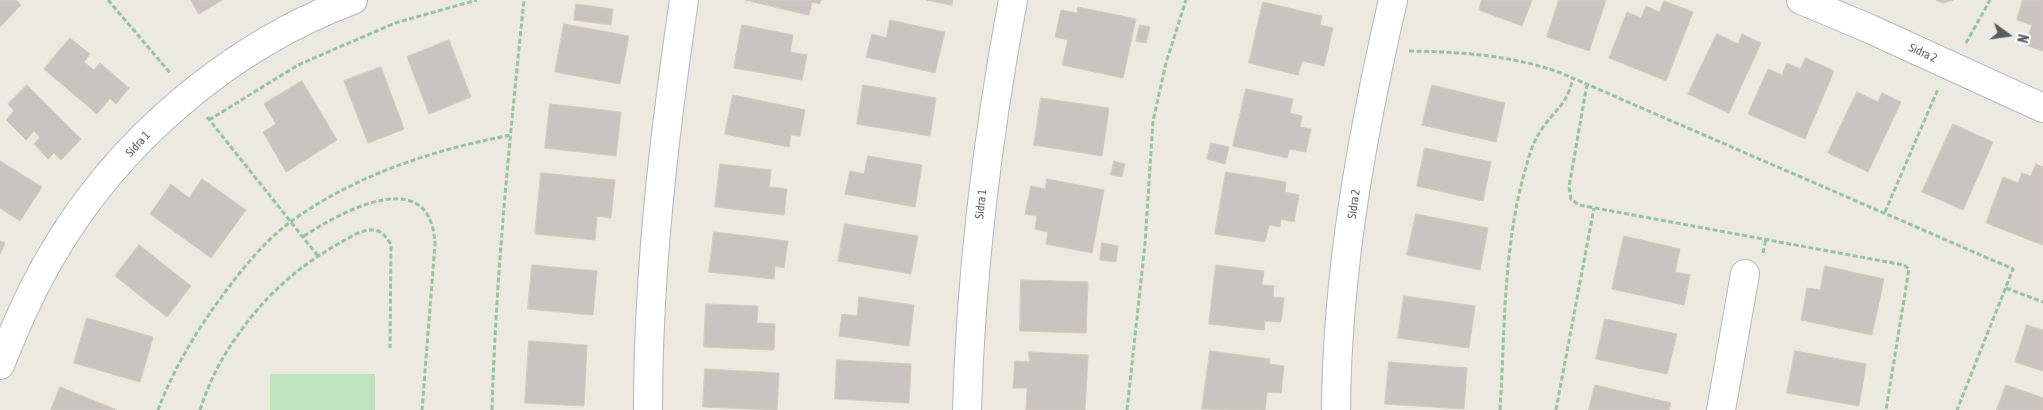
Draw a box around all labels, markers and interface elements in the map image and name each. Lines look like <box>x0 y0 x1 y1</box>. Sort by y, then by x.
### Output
north arrow <box>1983 10 2033 60</box>
text: N <box>2014 33 2031 45</box>
street label: Sidra 2 <box>1907 40 1939 66</box>
street label: Sidra 1 <box>123 128 153 160</box>
street label: Sidra 2 <box>1345 188 1363 220</box>
street label: Sidra 1 <box>972 189 990 219</box>

